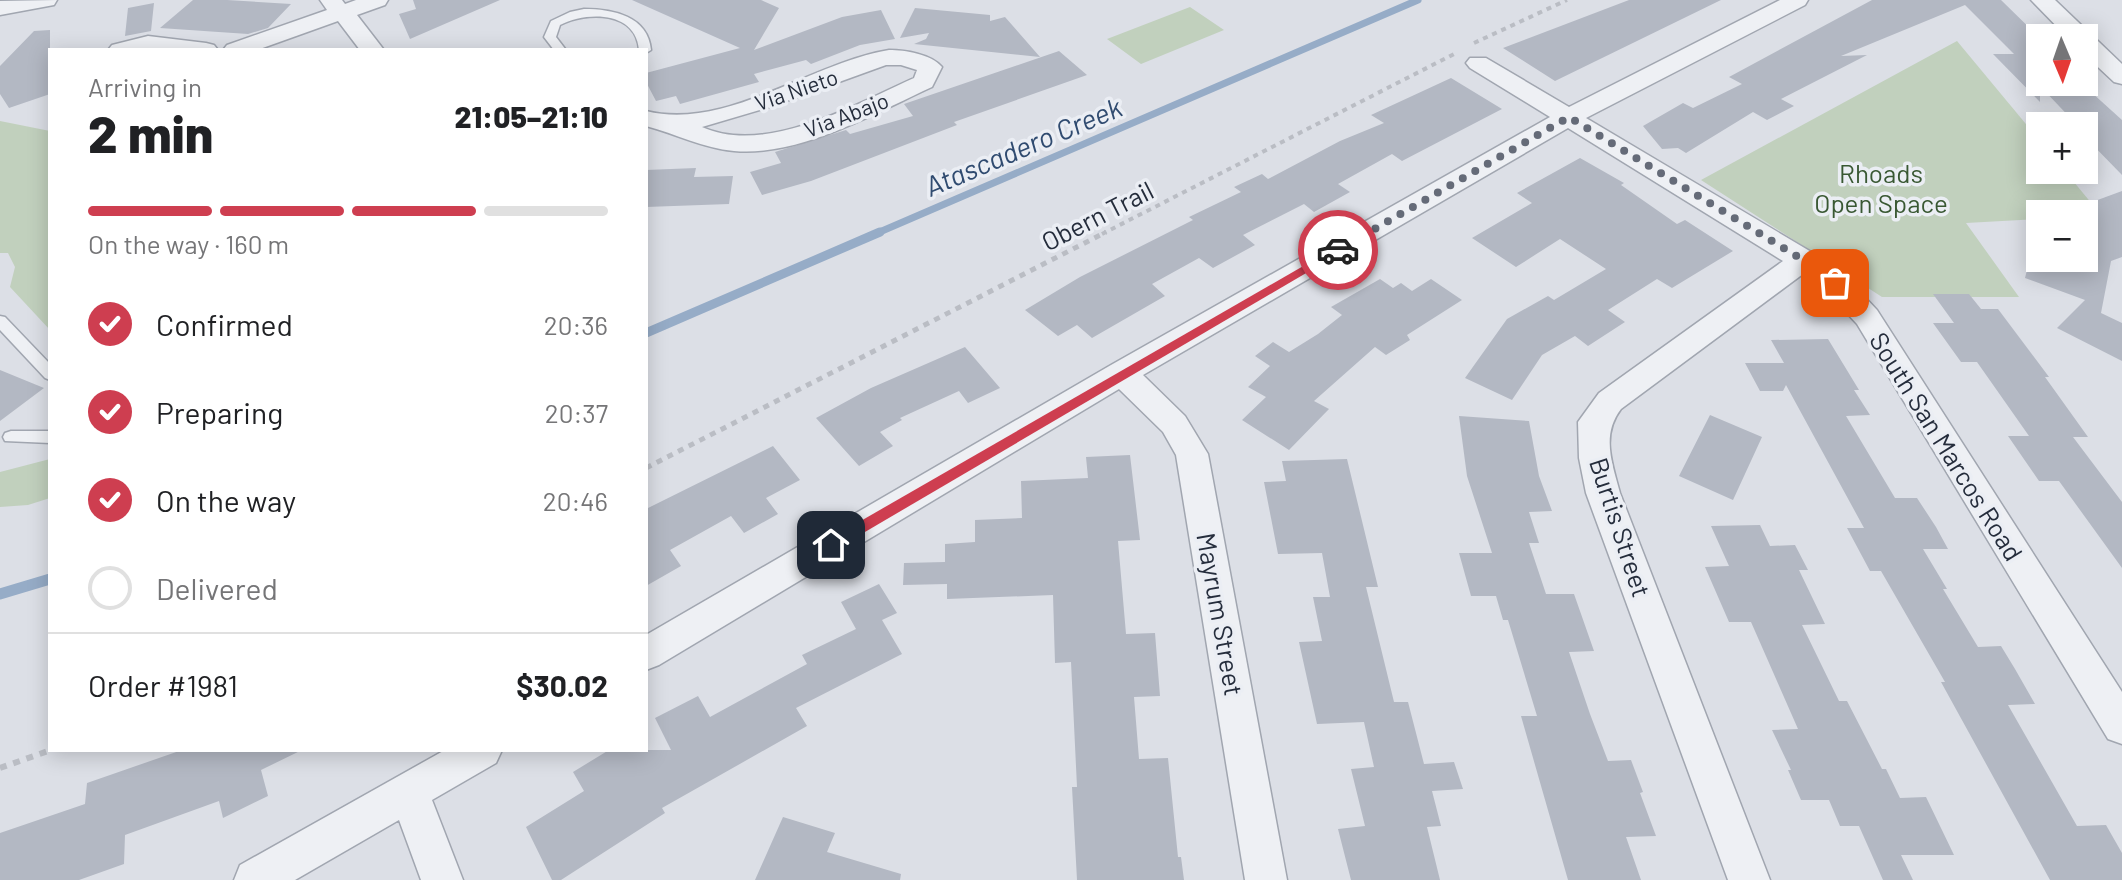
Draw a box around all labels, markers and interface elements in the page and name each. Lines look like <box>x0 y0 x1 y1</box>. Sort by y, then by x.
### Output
north arrow <box>2026 24 2098 96</box>
map controls <box>2026 24 2098 272</box>
street label: Via Nieto <box>751 63 841 115</box>
text: Arriving in <box>88 71 202 102</box>
street label: Via Abajo <box>800 86 892 142</box>
water label: Atascadero Creek <box>919 89 1127 203</box>
text: 21:05–21:10 <box>455 98 608 134</box>
text: 2 min <box>88 101 213 163</box>
button: + <box>2026 112 2098 184</box>
park label: Rhoads Open Space <box>1814 157 1948 218</box>
street label: Obern Trail <box>1036 174 1158 256</box>
button: − <box>2026 200 2098 272</box>
courier <box>1298 210 1378 290</box>
text: On the way · 160 m <box>88 228 289 259</box>
icon: car <box>1316 228 1360 272</box>
pin <box>1801 249 1869 317</box>
icon: bag <box>1813 261 1857 305</box>
icon: check <box>88 302 132 346</box>
text: Confirmed <box>156 306 293 342</box>
text: 20:36 <box>544 309 608 340</box>
street label: South San Marcos Road <box>1864 326 2030 566</box>
icon: check <box>88 390 132 434</box>
text: Preparing <box>156 394 283 430</box>
text: 20:37 <box>545 397 608 428</box>
street label: Burtis Street <box>1584 454 1658 600</box>
icon: check <box>88 478 132 522</box>
text: On the way <box>156 482 296 518</box>
text: 20:46 <box>543 485 608 516</box>
pin <box>797 511 865 579</box>
icon: home <box>809 523 853 567</box>
street label: Mayrum Street <box>1191 530 1251 698</box>
text: Delivered <box>156 570 278 606</box>
text: Order #1981 <box>88 667 238 703</box>
text: $30.02 <box>516 667 608 703</box>

